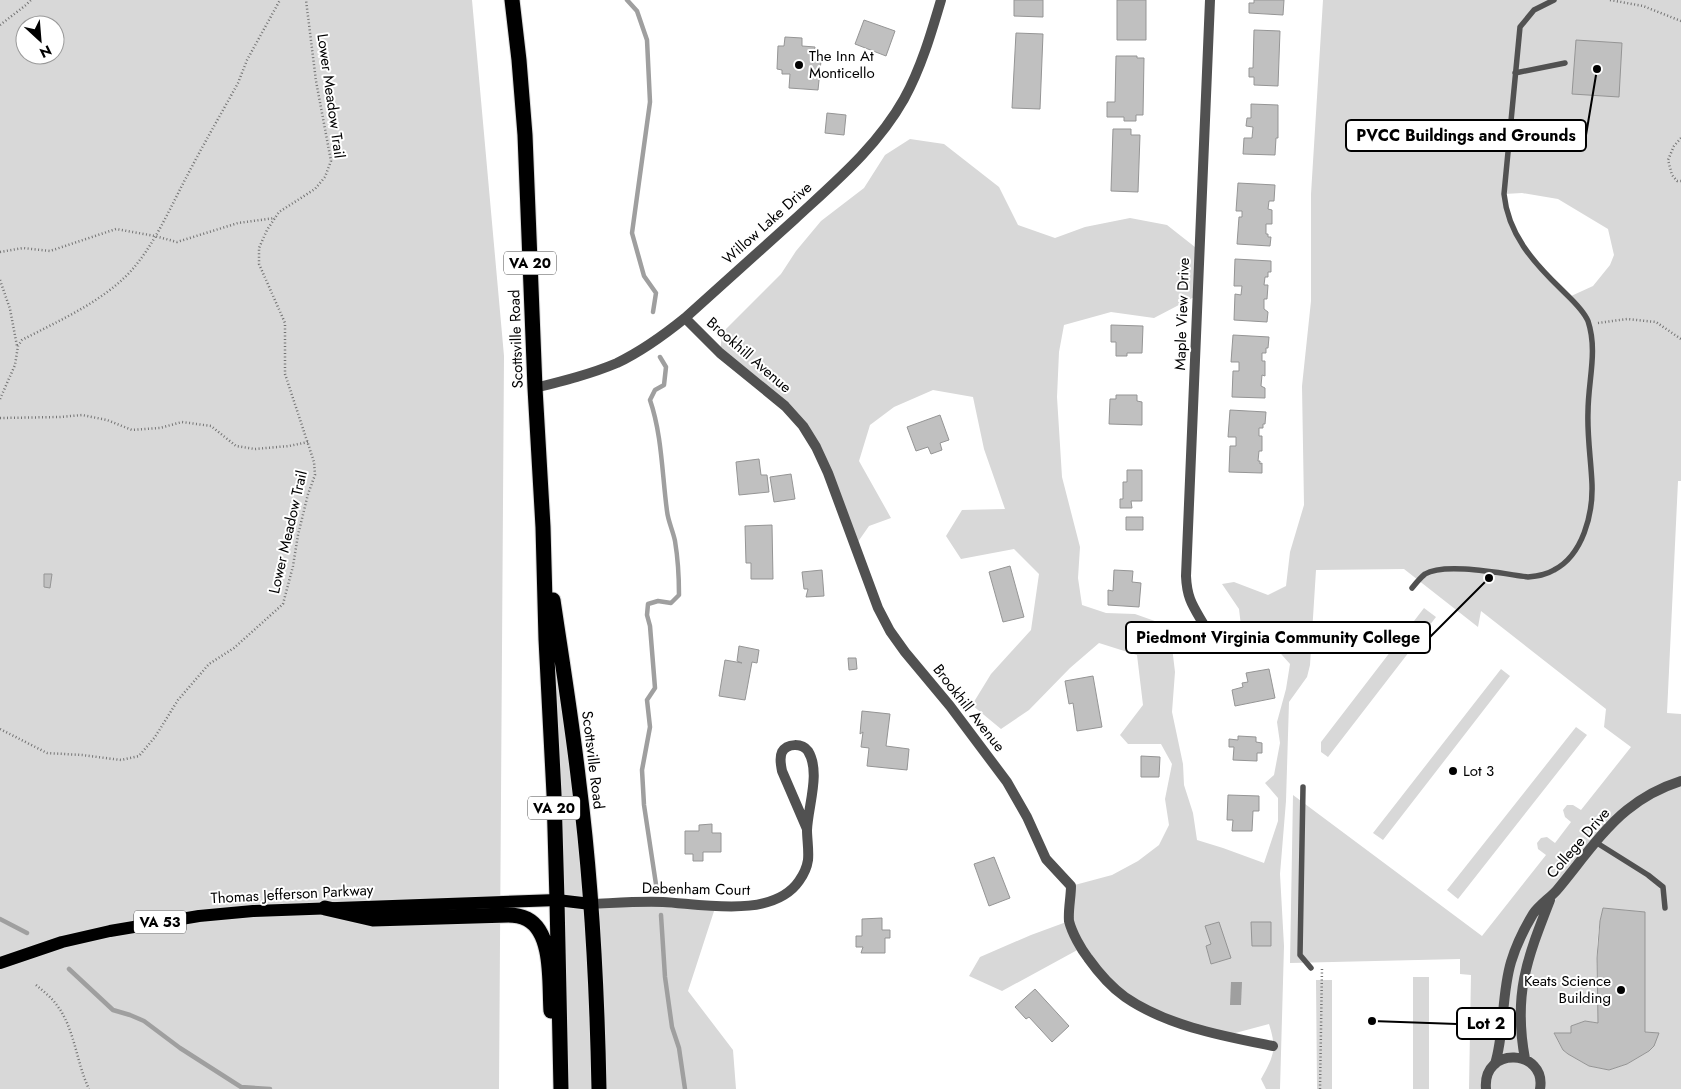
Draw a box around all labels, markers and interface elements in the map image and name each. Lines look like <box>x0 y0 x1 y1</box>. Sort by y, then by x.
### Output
north arrow <box>15 15 65 65</box>
street label: Lower Meadow Trail <box>311 32 351 160</box>
text: N <box>36 40 55 63</box>
place label: The Inn At Monticello <box>809 45 875 84</box>
marker: The Inn At Monticello <box>793 59 805 71</box>
callout: PVCC Buildings and Grounds <box>1346 120 1586 151</box>
text: PVCC Buildings and Grounds <box>1356 124 1576 147</box>
street label: Willow Lake Drive <box>717 176 817 269</box>
road number: VA 20 <box>504 252 556 274</box>
street label: Maple View Drive <box>1169 257 1195 371</box>
street label: Scottsville Road <box>503 289 529 389</box>
street label: Brookhill Avenue <box>702 312 796 398</box>
street label: Lower Meadow Trail <box>263 468 313 596</box>
callout: Piedmont Virginia Community College <box>1126 622 1430 653</box>
text: Piedmont Virginia Community College <box>1136 626 1420 649</box>
street label: Brookhill Avenue <box>928 659 1011 757</box>
street label: Scottsville Road <box>576 710 610 810</box>
place label: Lot 3 <box>1463 760 1494 782</box>
marker: Lot 3 <box>1447 765 1459 777</box>
road number: VA 20 <box>528 796 580 820</box>
street label: College Drive <box>1541 803 1615 883</box>
street label: Debenham Court <box>642 877 751 901</box>
street label: Thomas Jefferson Parkway <box>210 879 374 909</box>
road number: VA 53 <box>134 910 186 934</box>
place label: Keats Science Building <box>1524 970 1611 1009</box>
marker: Keats Science Building <box>1615 984 1627 996</box>
callout: Lot 2 <box>1457 1008 1515 1039</box>
text: Lot 2 <box>1467 1012 1505 1035</box>

